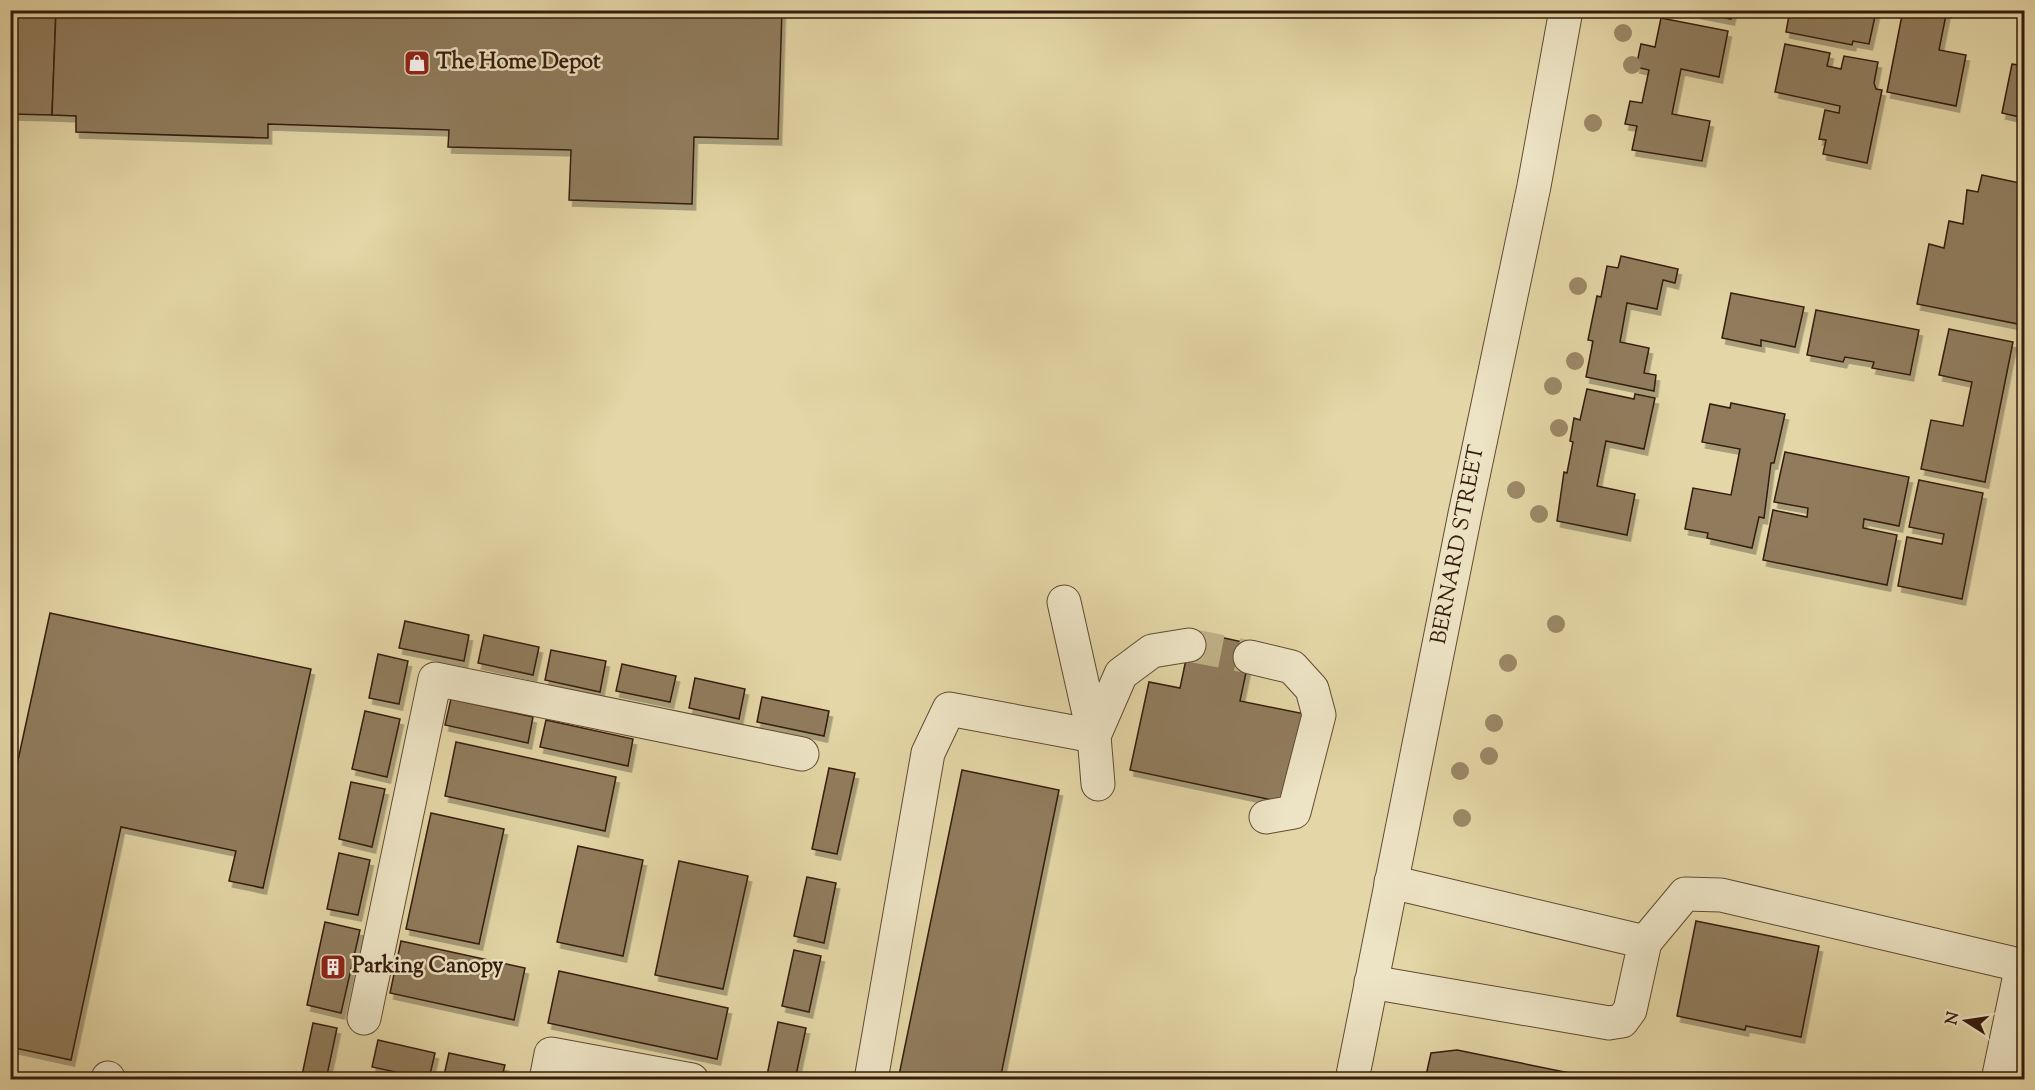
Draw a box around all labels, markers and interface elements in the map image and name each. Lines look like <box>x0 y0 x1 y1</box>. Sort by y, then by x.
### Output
place label: The Home Depot <box>436 47 601 79</box>
shop icon: The Home Depot <box>402 48 432 78</box>
street label: BERNARD STREET <box>1424 442 1494 647</box>
place label: Parking Canopy <box>352 951 503 983</box>
building icon: Parking Canopy <box>318 952 348 982</box>
north arrow <box>1936 991 1996 1051</box>
text: N <box>1941 1010 1966 1027</box>

